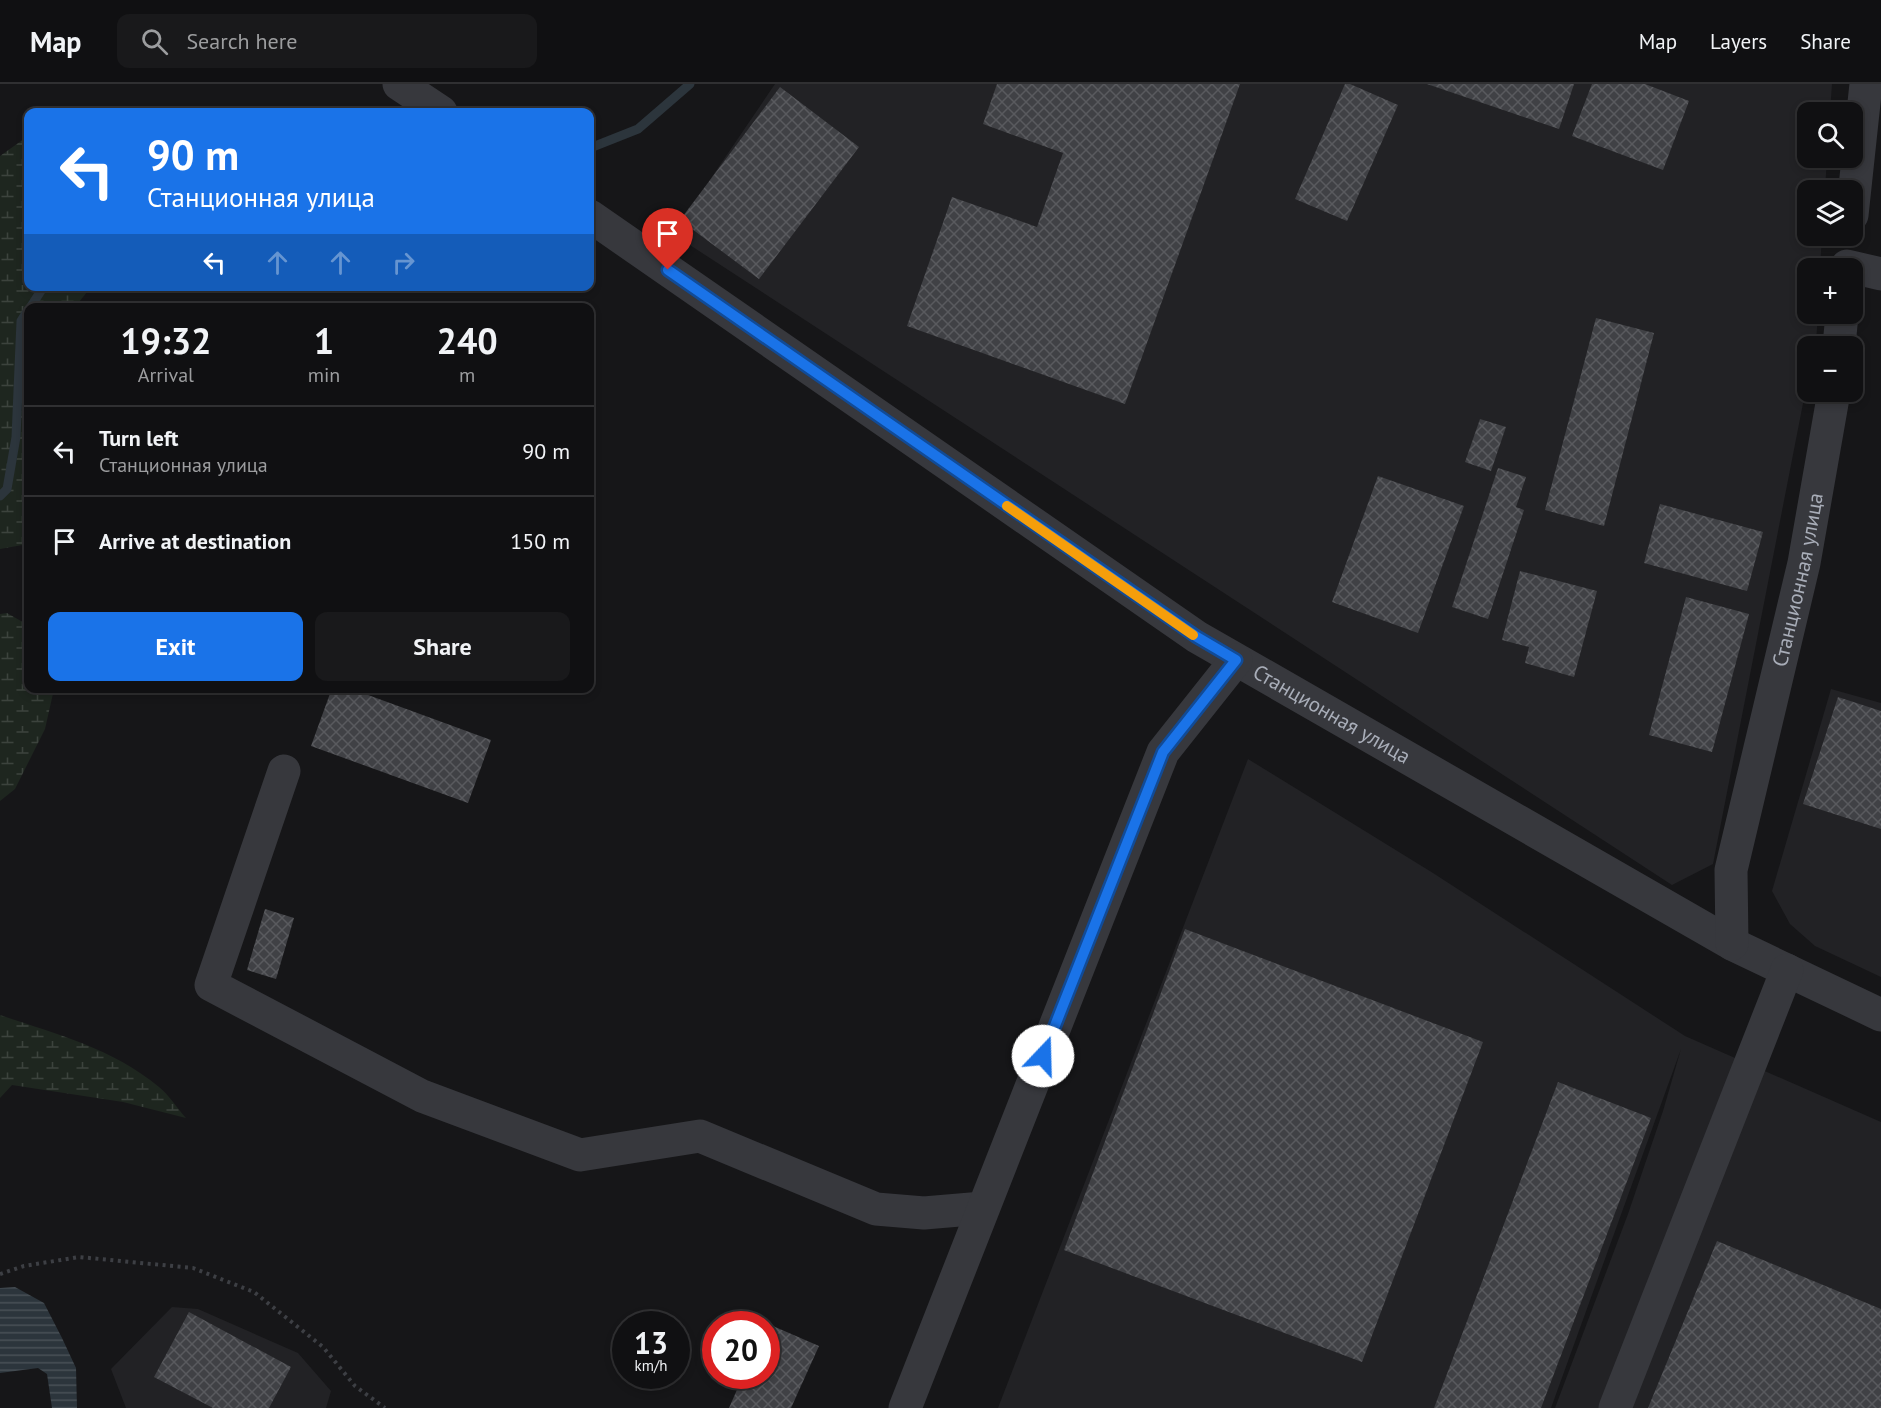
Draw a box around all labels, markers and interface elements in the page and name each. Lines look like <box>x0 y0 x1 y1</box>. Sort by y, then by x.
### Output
search box <box>117 14 537 68</box>
text: Map <box>30 23 81 60</box>
icon: search <box>138 25 171 58</box>
text: Search here <box>186 27 297 55</box>
text: Map <box>1639 28 1677 55</box>
text: Layers <box>1710 28 1767 55</box>
text: Share <box>1800 28 1851 55</box>
map controls <box>1797 102 1863 402</box>
button: search <box>1797 102 1863 168</box>
text: 90 m <box>147 127 239 182</box>
icon: left <box>48 132 126 210</box>
text: Станционная улица <box>147 180 375 214</box>
button: layers <box>1797 180 1863 246</box>
pin <box>642 208 693 270</box>
icon: arrive <box>651 217 684 250</box>
icon: left <box>198 246 231 279</box>
icon: ahead <box>261 246 294 279</box>
icon: ahead <box>324 246 357 279</box>
icon: right <box>387 246 420 279</box>
button: + <box>1797 258 1863 324</box>
text: 19:32 <box>120 317 212 364</box>
text: 1 <box>314 317 334 364</box>
text: 240 <box>437 317 498 364</box>
button: − <box>1797 336 1863 402</box>
text: Arrival <box>138 362 194 388</box>
text: min <box>308 362 340 388</box>
text: m <box>459 362 475 388</box>
text: Turn left <box>99 424 179 452</box>
icon: left <box>48 435 81 468</box>
text: 90 m <box>522 437 570 465</box>
text: Станционная улица <box>99 452 268 478</box>
street label: Станционная улица <box>1766 491 1829 669</box>
icon: arrive <box>48 525 81 558</box>
text: Arrive at destination <box>99 527 291 555</box>
text: 150 m <box>510 527 570 555</box>
button: Exit <box>48 612 303 681</box>
button: Share <box>315 612 570 681</box>
street label: Станционная улица <box>1248 658 1416 770</box>
position arrow <box>1011 1024 1075 1088</box>
speed limit sign: 20 <box>702 1311 780 1389</box>
text: 13 <box>634 1323 668 1362</box>
text: km/h <box>635 1356 667 1375</box>

